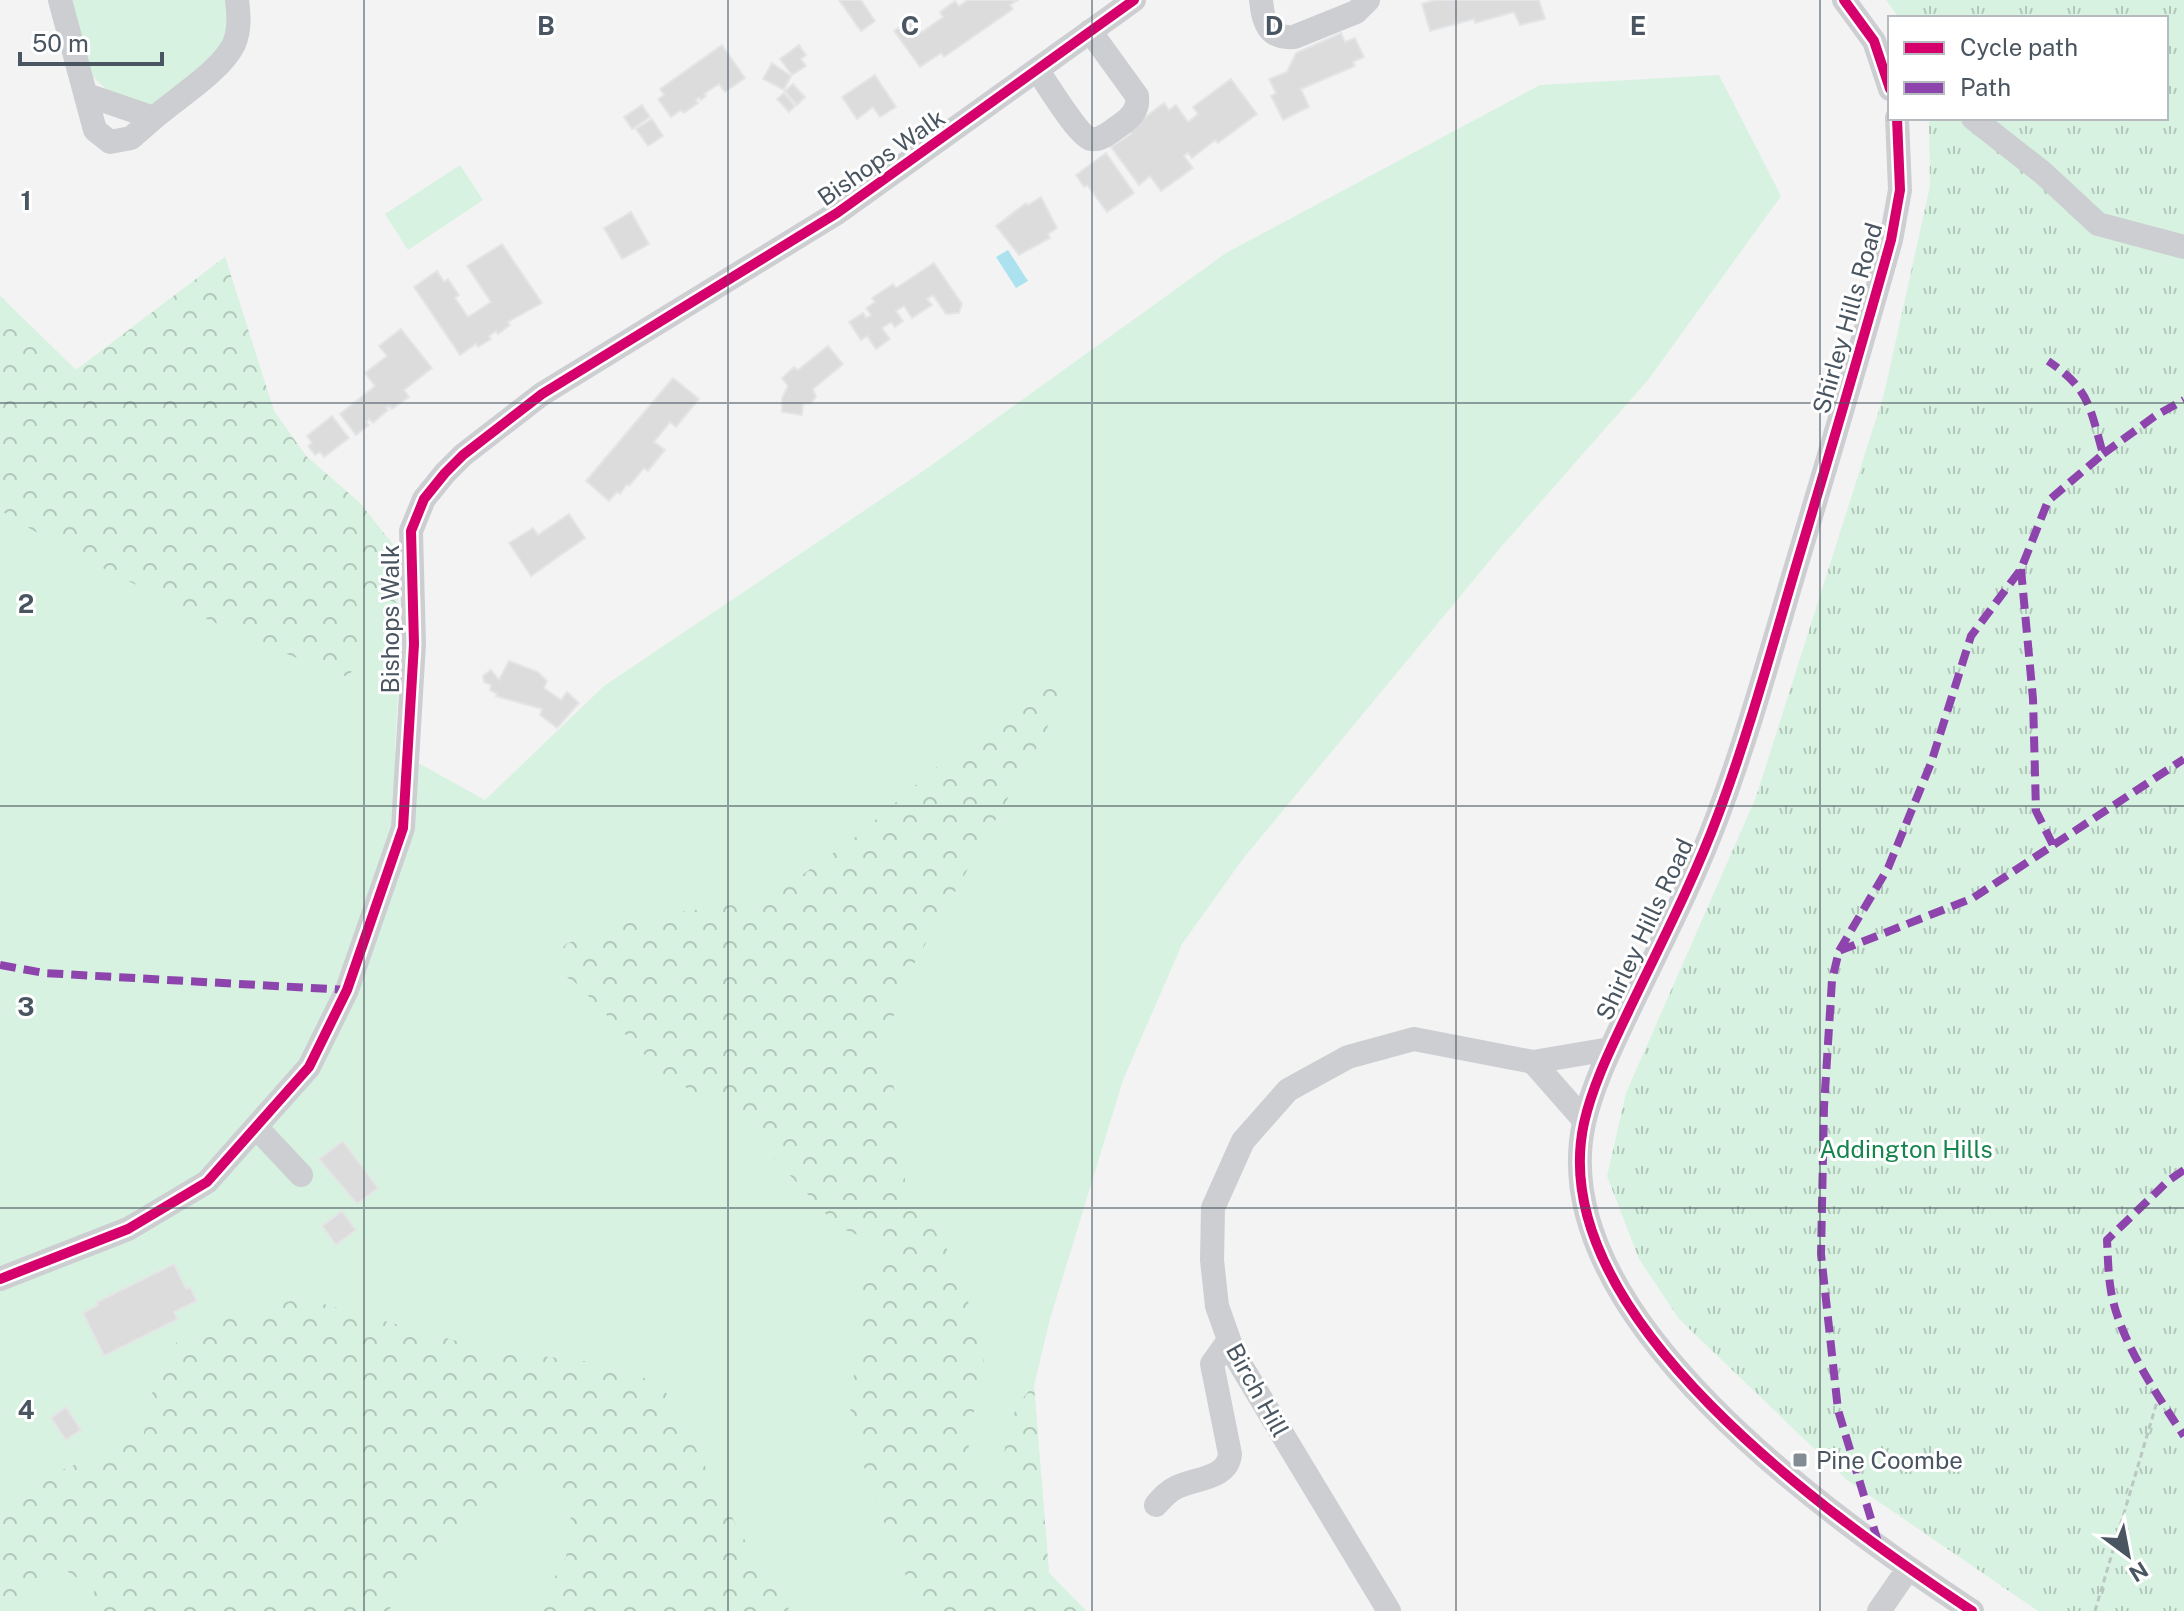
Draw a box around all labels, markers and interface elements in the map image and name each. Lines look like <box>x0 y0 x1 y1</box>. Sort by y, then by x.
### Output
text: B <box>537 10 555 41</box>
text: C <box>901 10 919 41</box>
text: D <box>1265 10 1283 41</box>
text: E <box>1630 10 1646 41</box>
scale bar <box>20 16 162 66</box>
legend <box>1888 16 2168 120</box>
text: 50 m <box>32 29 89 57</box>
text: Cycle path <box>1960 33 2078 61</box>
text: Path <box>1960 73 2011 101</box>
street label: Bishops Walk <box>812 103 950 211</box>
text: 1 <box>20 185 32 216</box>
street label: Shirley Hills Road <box>1806 219 1888 417</box>
street label: Bishops Walk <box>376 545 404 693</box>
text: 2 <box>18 588 34 619</box>
street label: Shirley Hills Road <box>1590 834 1698 1024</box>
text: 3 <box>17 991 35 1022</box>
park label: Addington Hills <box>1819 1135 1993 1163</box>
street label: Birch Hill <box>1221 1338 1295 1442</box>
text: 4 <box>17 1394 35 1425</box>
place label: Pine Coombe <box>1816 1446 1963 1474</box>
marker: Pine Coombe <box>1791 1451 1809 1469</box>
north arrow <box>2088 1515 2168 1595</box>
text: N <box>2124 1556 2153 1588</box>

